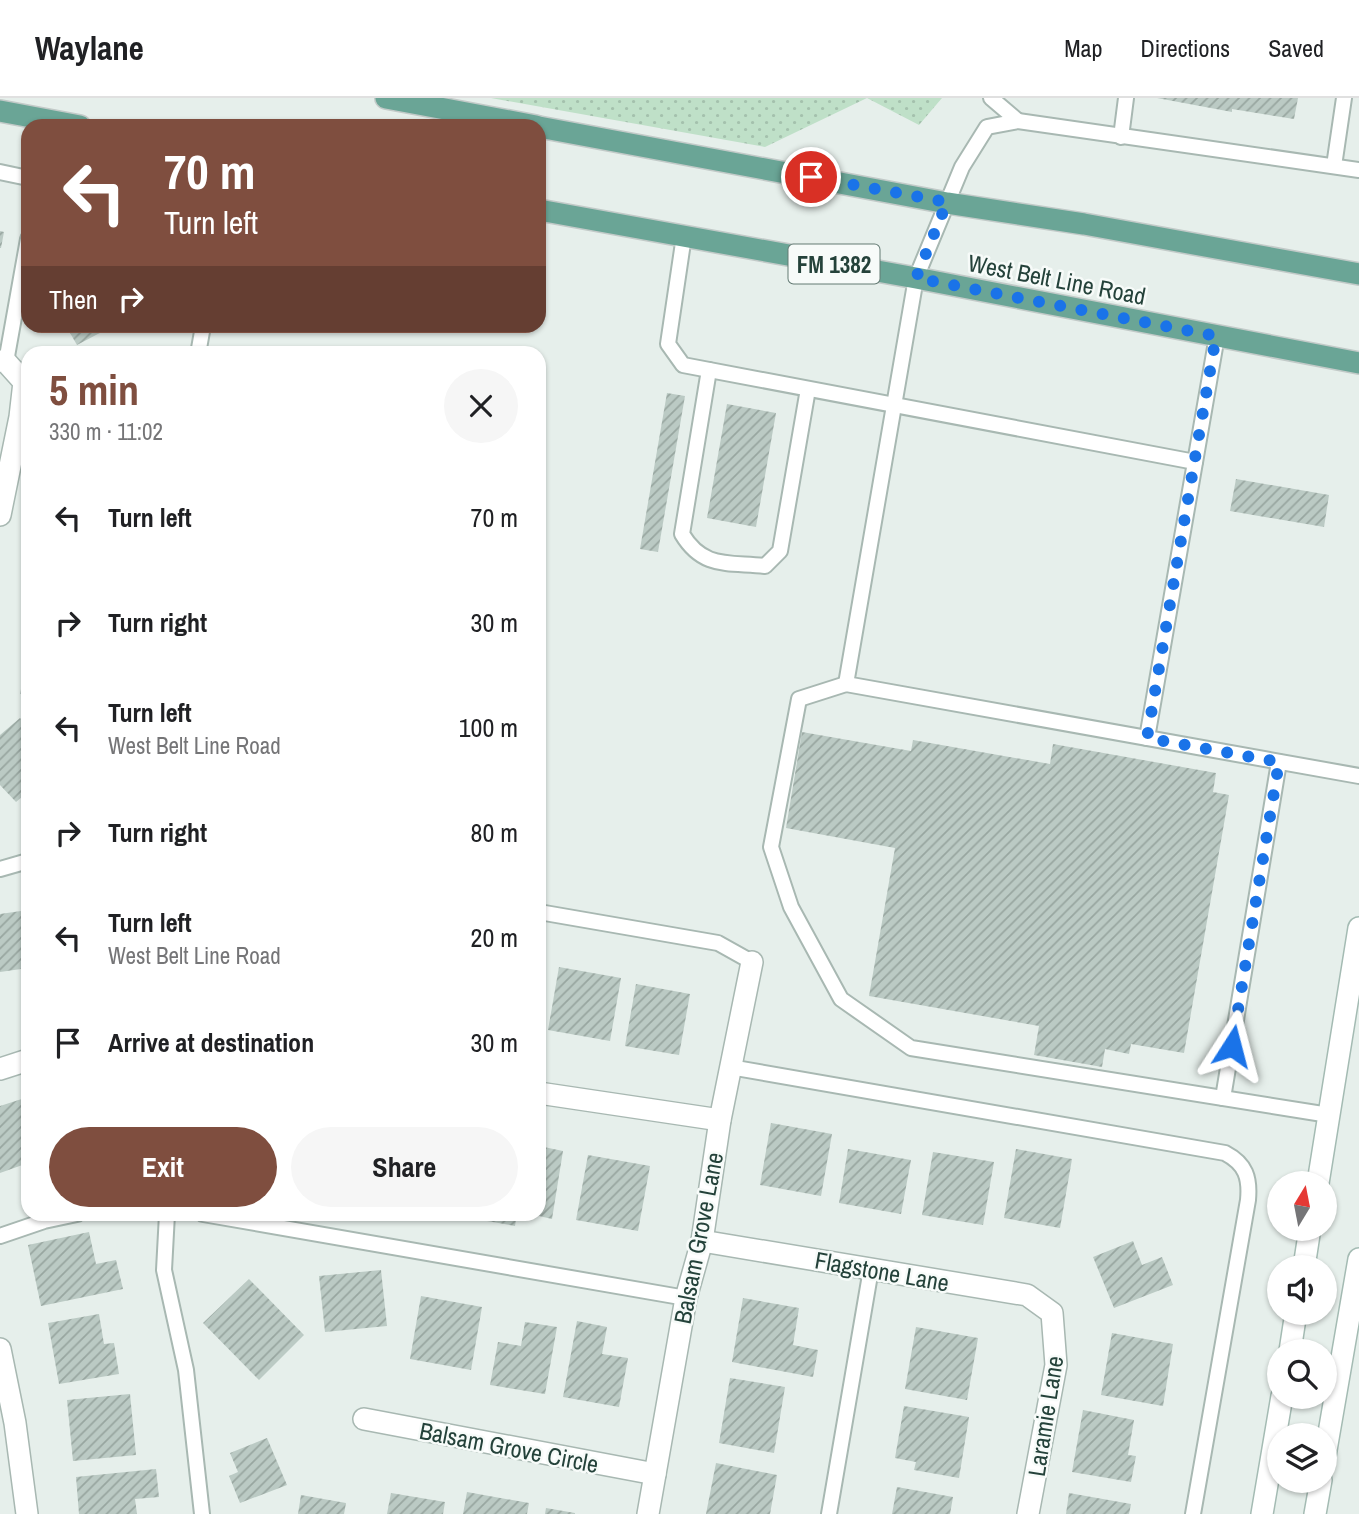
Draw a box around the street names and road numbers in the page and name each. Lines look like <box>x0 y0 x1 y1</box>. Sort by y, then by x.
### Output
road number: FM 1382 <box>788 244 880 284</box>
street label: West Belt Line Road <box>966 246 1148 312</box>
street label: Balsam Grove Lane <box>666 1150 730 1326</box>
street label: Flagstone Lane <box>812 1243 952 1299</box>
street label: Laramie Lane <box>1020 1354 1070 1478</box>
street label: Balsam Grove Circle <box>417 1414 601 1480</box>

